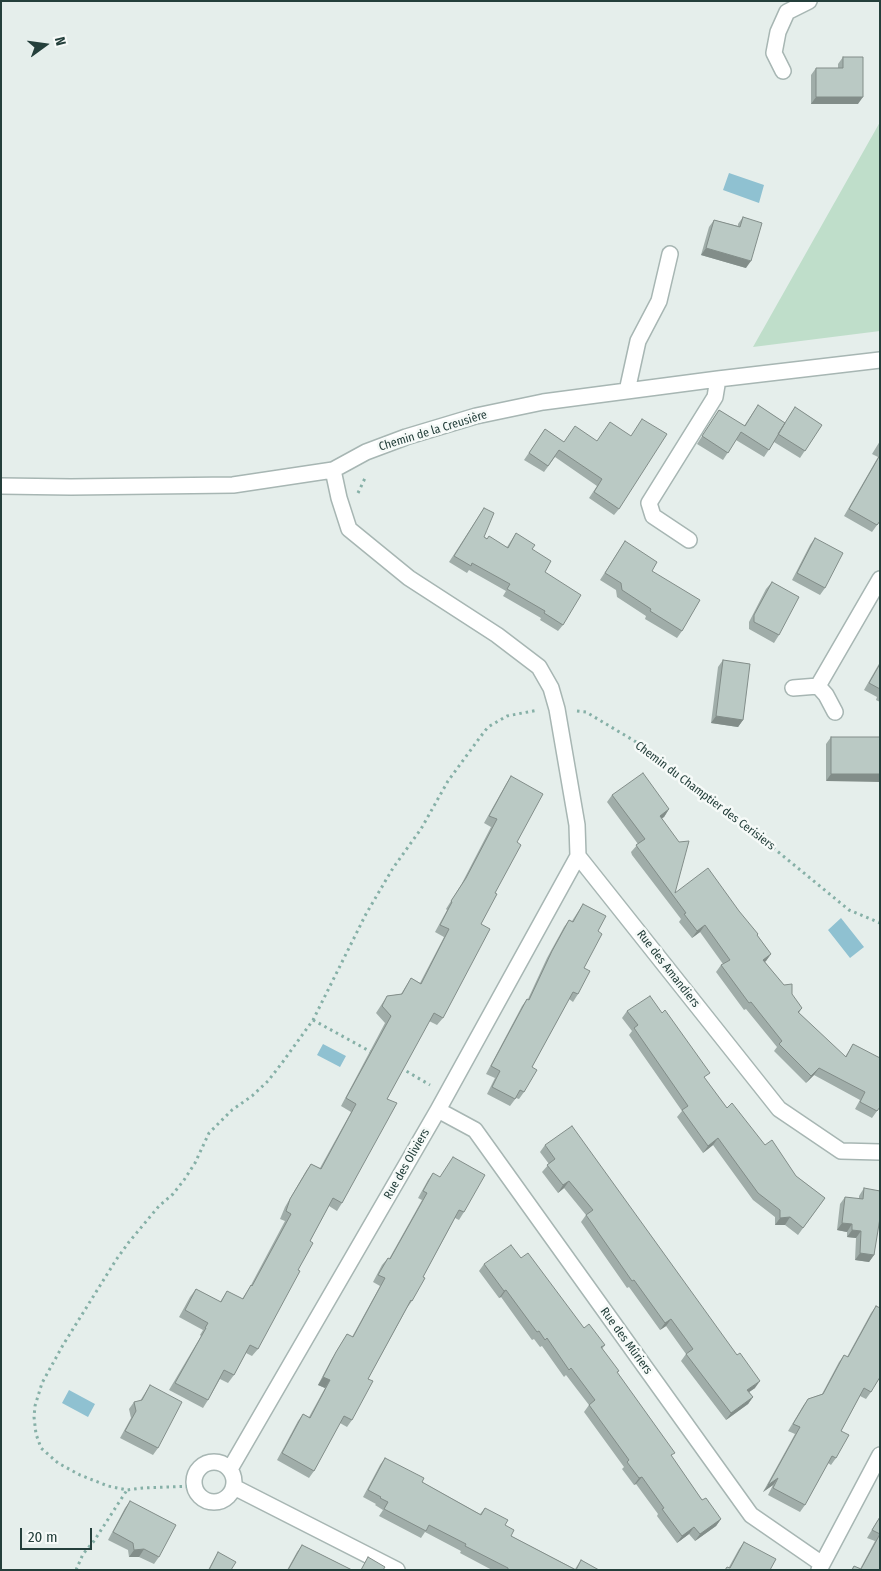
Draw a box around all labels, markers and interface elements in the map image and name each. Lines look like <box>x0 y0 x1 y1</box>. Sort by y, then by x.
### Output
north arrow <box>20 20 70 70</box>
text: N <box>51 35 69 47</box>
street label: Chemin de la Creusière <box>377 408 489 454</box>
street label: Chemin du Champtier des Cerisiers <box>632 739 778 853</box>
street label: Rue des Amandiers <box>633 927 703 1011</box>
street label: Rue des Oliviers <box>381 1126 433 1202</box>
street label: Rue des Mûriers <box>597 1305 655 1377</box>
scale bar <box>22 1518 95 1550</box>
text: 20 m <box>28 1528 58 1546</box>

